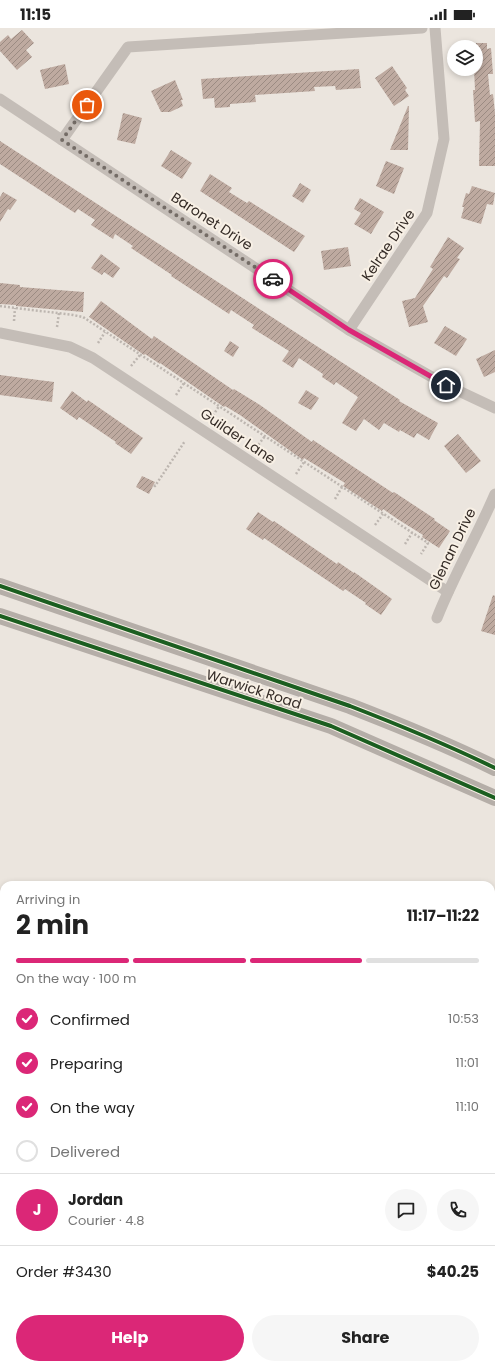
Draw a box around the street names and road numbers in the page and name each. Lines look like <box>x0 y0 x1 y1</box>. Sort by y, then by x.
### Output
street label: Baronet Drive <box>167 187 257 255</box>
street label: Kelrae Drive <box>357 205 420 285</box>
street label: Guilder Lane <box>196 403 280 469</box>
street label: Glenan Drive <box>423 504 481 593</box>
street label: Warwick Road <box>204 664 304 714</box>

